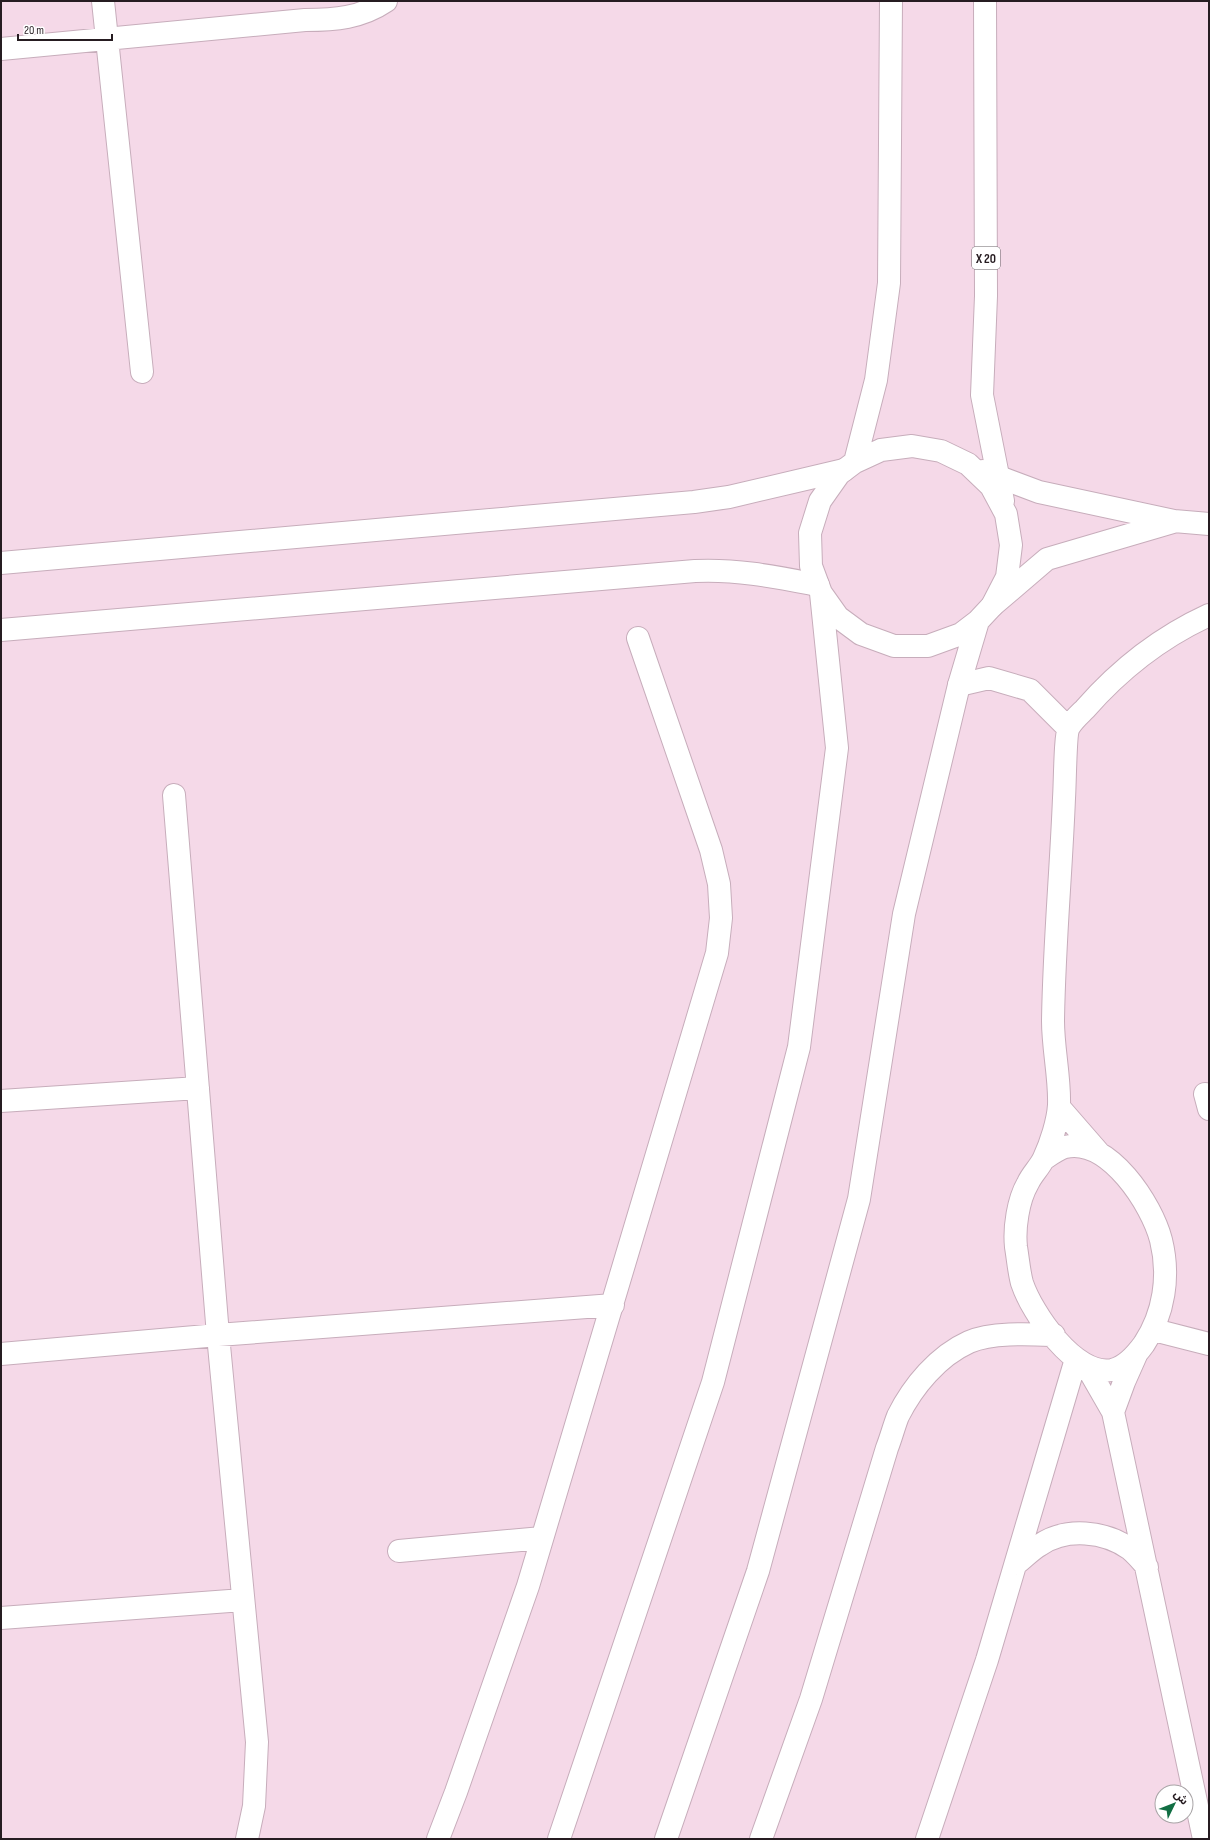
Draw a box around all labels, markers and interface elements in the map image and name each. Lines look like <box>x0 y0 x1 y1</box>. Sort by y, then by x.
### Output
scale bar <box>18 16 112 42</box>
text: 20 m <box>24 23 44 38</box>
road number: X 20 <box>972 247 1000 269</box>
north arrow <box>1154 1784 1194 1824</box>
text: ش <box>1171 1788 1191 1807</box>

